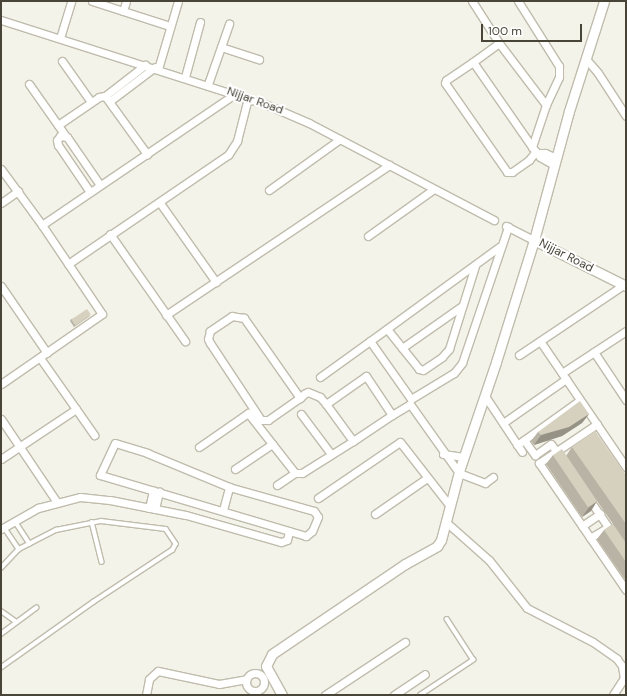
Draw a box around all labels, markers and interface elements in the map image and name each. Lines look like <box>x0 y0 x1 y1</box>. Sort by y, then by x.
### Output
scale bar <box>483 16 584 42</box>
text: 100 m <box>488 23 522 39</box>
street label: Nijjar Road <box>225 84 285 118</box>
street label: Nijjar Road <box>536 236 596 276</box>

